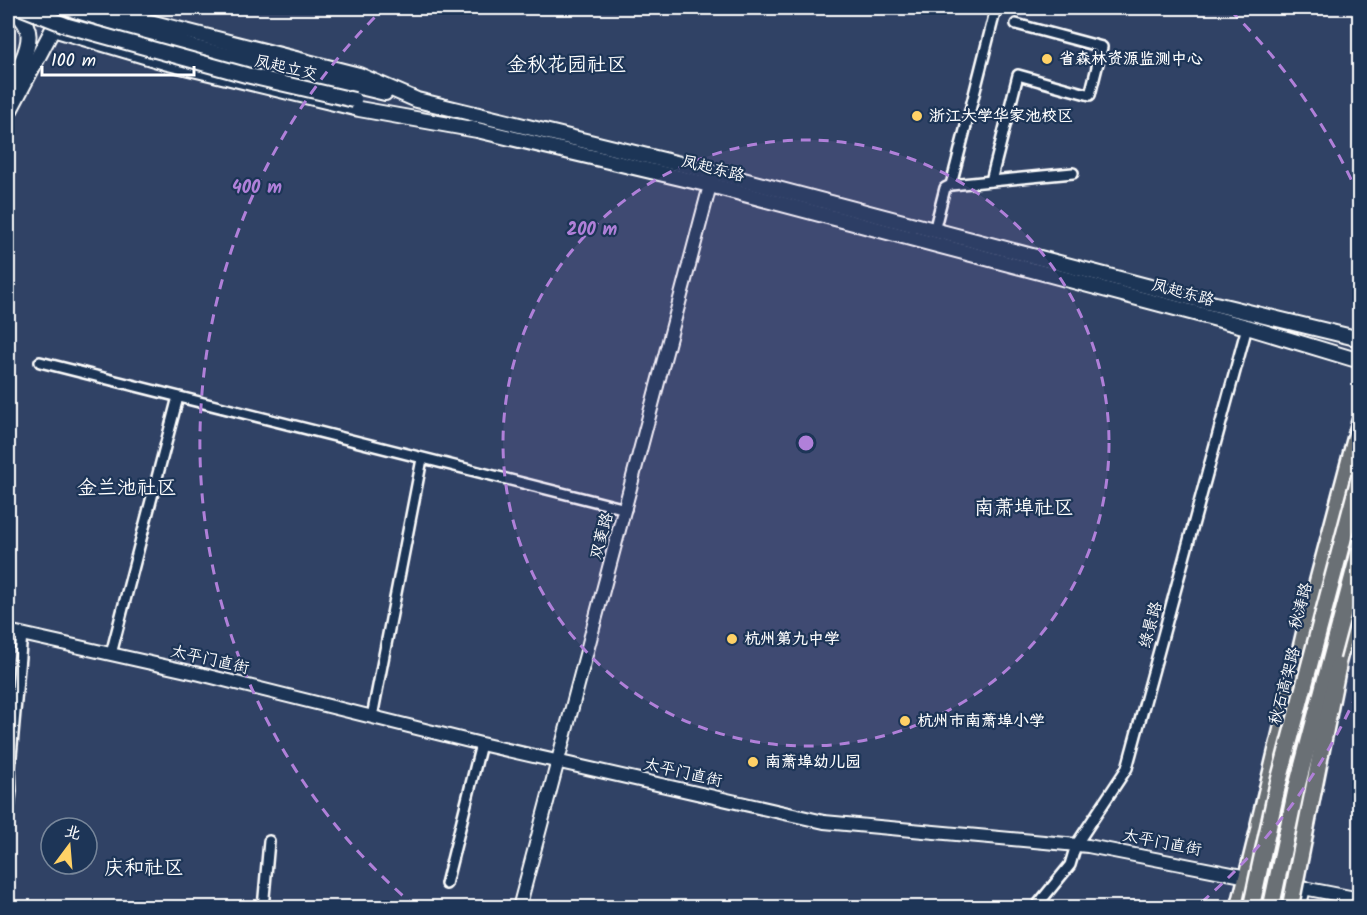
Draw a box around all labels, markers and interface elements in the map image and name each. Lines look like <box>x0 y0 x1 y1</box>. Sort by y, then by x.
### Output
scale bar <box>42 39 194 77</box>
text: 100 m <box>51 47 96 76</box>
place label: 省森林资源监测中心 <box>1059 47 1203 72</box>
street label: 凤起立交 <box>252 49 320 87</box>
district label: 金秋花园社区 <box>507 50 627 82</box>
marker: 省森林资源监测中心 <box>1040 52 1054 66</box>
place label: 浙江大学华家池校区 <box>929 104 1073 129</box>
marker: 浙江大学华家池校区 <box>910 109 924 123</box>
street label: 凤起东路 <box>679 149 747 189</box>
text: 400 m <box>232 174 282 203</box>
text: 200 m <box>567 216 618 245</box>
street label: 凤起东路 <box>1149 273 1217 313</box>
centre of rings <box>796 433 816 453</box>
district label: 金兰池社区 <box>77 473 177 505</box>
district label: 南萧埠社区 <box>974 493 1074 525</box>
street label: 双菱路 <box>584 510 620 562</box>
street label: 秋涛路 <box>1283 580 1319 632</box>
street label: 绿景路 <box>1133 599 1169 651</box>
place label: 杭州第九中学 <box>744 627 840 652</box>
marker: 杭州第九中学 <box>725 632 739 646</box>
street label: 太平门直街 <box>168 639 252 681</box>
street label: 秋石高架路 <box>1263 644 1307 728</box>
place label: 杭州市南萧埠小学 <box>917 709 1045 734</box>
marker: 杭州市南萧埠小学 <box>898 714 912 728</box>
place label: 南萧埠幼儿园 <box>765 750 861 775</box>
street label: 太平门直街 <box>641 752 725 794</box>
marker: 南萧埠幼儿园 <box>746 755 760 769</box>
north arrow <box>39 816 99 876</box>
text: 北 <box>62 819 84 847</box>
street label: 太平门直街 <box>1120 823 1204 863</box>
district label: 庆和社区 <box>104 853 184 885</box>

